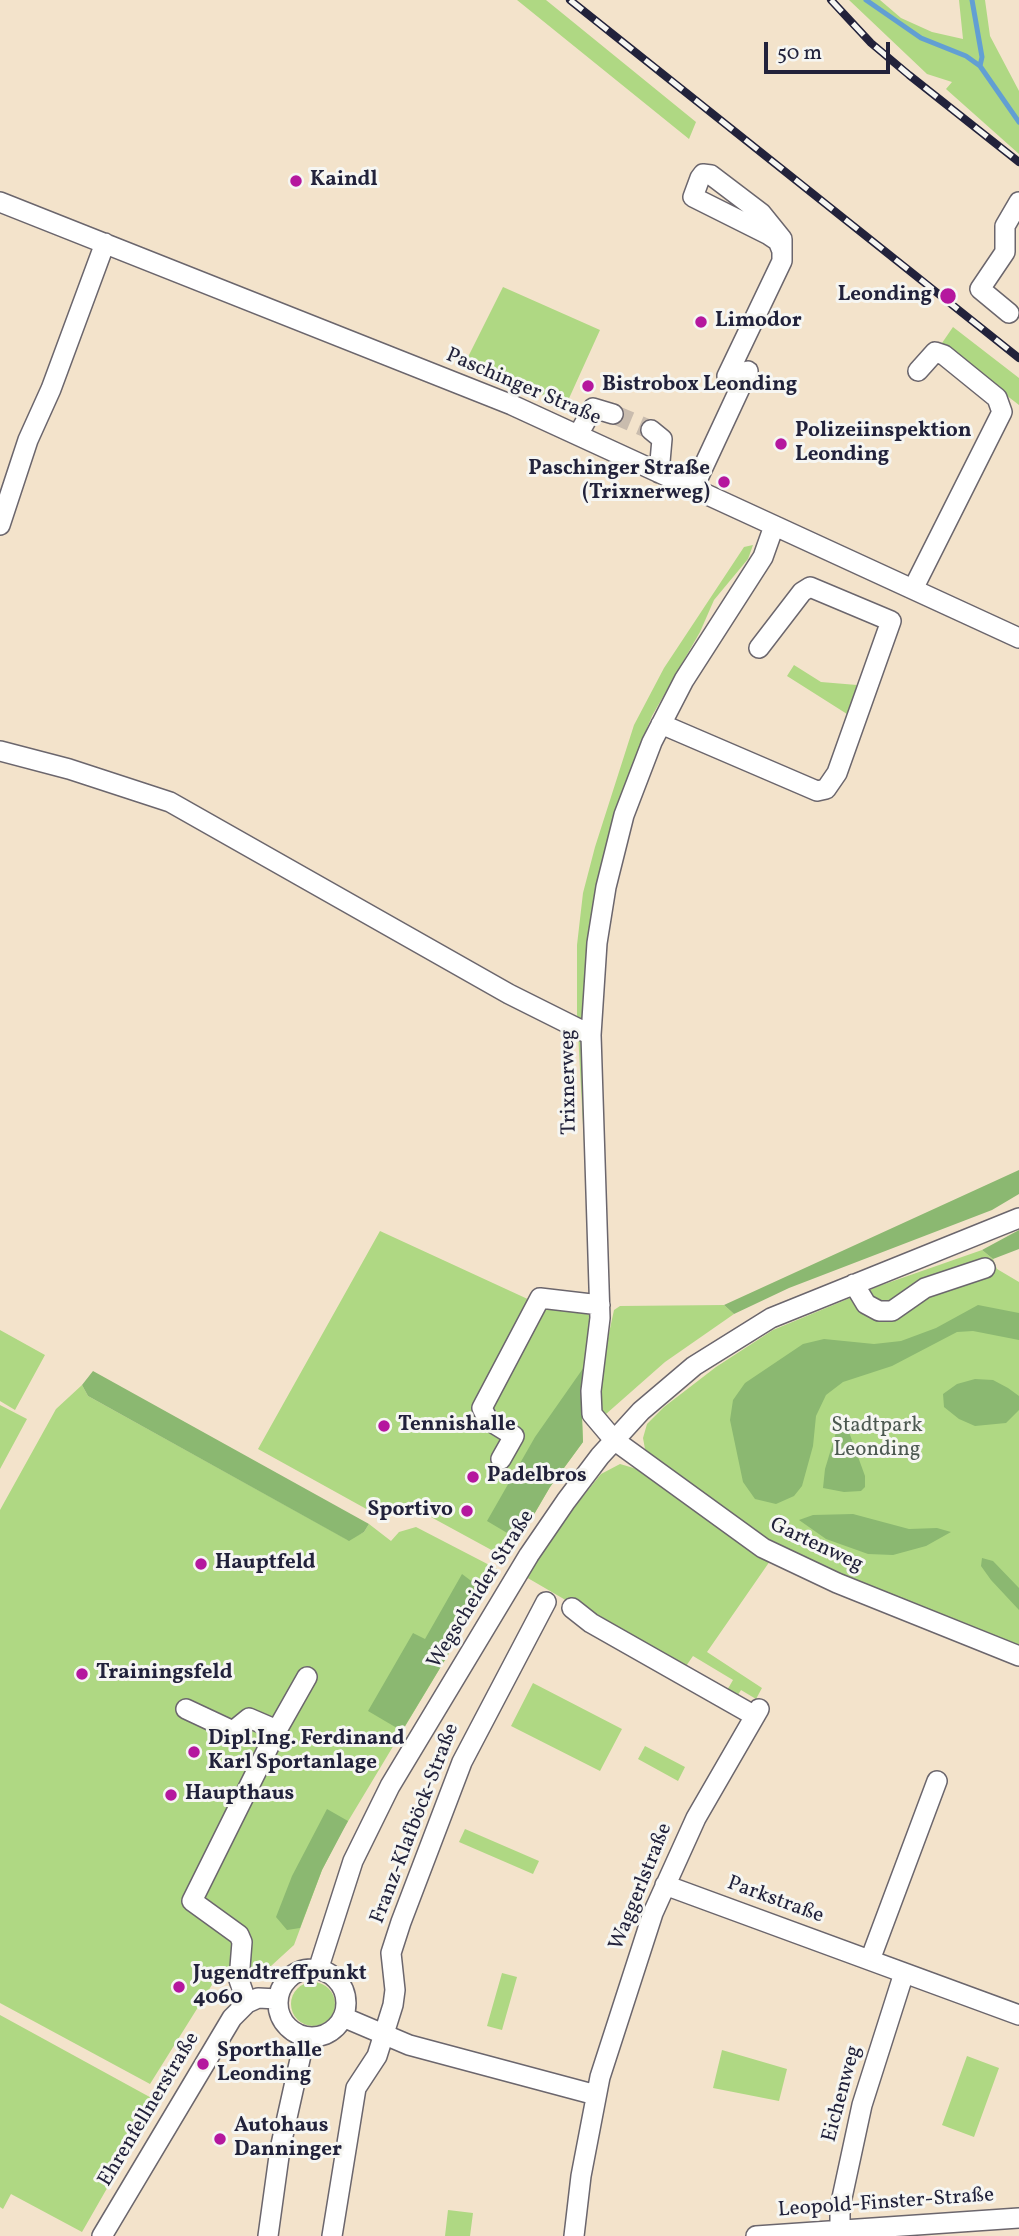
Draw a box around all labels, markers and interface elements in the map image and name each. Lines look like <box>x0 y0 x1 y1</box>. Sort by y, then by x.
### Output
scale bar <box>767 28 893 72</box>
text: 50 m <box>777 39 822 68</box>
place label: Kaindl <box>310 168 378 194</box>
marker: Kaindl <box>288 173 304 189</box>
place label: Leonding <box>838 283 932 309</box>
marker: Leonding <box>938 286 958 306</box>
place label: Limodor <box>715 309 802 335</box>
marker: Limodor <box>693 314 709 330</box>
street label: Paschinger Straße <box>442 344 604 432</box>
place label: Bistrobox Leonding <box>602 373 797 399</box>
marker: Bistrobox Leonding <box>580 378 596 394</box>
place label: Polizeiinspektion Leonding <box>795 419 971 469</box>
marker: Polizeiinspektion Leonding <box>773 436 789 452</box>
place label: Paschinger Straße (Trixnerweg) <box>528 457 710 507</box>
marker: Paschinger Straße (Trixnerweg) <box>716 474 732 490</box>
street label: Trixnerweg <box>556 1029 584 1135</box>
place label: Tennishalle <box>398 1413 516 1439</box>
park label: Stadtpark Leonding <box>831 1414 923 1464</box>
marker: Tennishalle <box>376 1418 392 1434</box>
place label: Padelbros <box>487 1464 587 1490</box>
marker: Padelbros <box>465 1469 481 1485</box>
place label: Sportivo <box>367 1498 453 1524</box>
marker: Sportivo <box>459 1503 475 1519</box>
street label: Wegscheider Straße <box>423 1506 541 1674</box>
street label: Gartenweg <box>765 1513 867 1579</box>
place label: Hauptfeld <box>215 1551 316 1577</box>
marker: Hauptfeld <box>193 1556 209 1572</box>
place label: Trainingsfeld <box>96 1661 232 1687</box>
marker: Trainingsfeld <box>74 1666 90 1682</box>
street label: Franz-Klafböck-Straße <box>366 1720 466 1928</box>
place label: Dipl.Ing. Ferdinand Karl Sportanlage <box>208 1727 405 1777</box>
marker: Dipl.Ing. Ferdinand Karl Sportanlage <box>186 1744 202 1760</box>
place label: Haupthaus <box>185 1782 294 1808</box>
marker: Haupthaus <box>163 1787 179 1803</box>
street label: Waggerlstraße <box>605 1820 679 1954</box>
street label: Parkstraße <box>723 1872 827 1930</box>
place label: Jugendtreffpunkt 4060 <box>193 1962 367 2012</box>
marker: Jugendtreffpunkt 4060 <box>171 1979 187 1995</box>
street label: Ehrenfellnerstraße <box>94 2028 206 2192</box>
place label: Sporthalle Leonding <box>217 2039 322 2089</box>
street label: Eichenweg <box>818 2043 868 2145</box>
marker: Sporthalle Leonding <box>195 2056 211 2072</box>
place label: Autohaus Danninger <box>234 2114 342 2164</box>
marker: Autohaus Danninger <box>212 2131 228 2147</box>
street label: Leopold-Finster-Straße <box>777 2184 995 2224</box>

